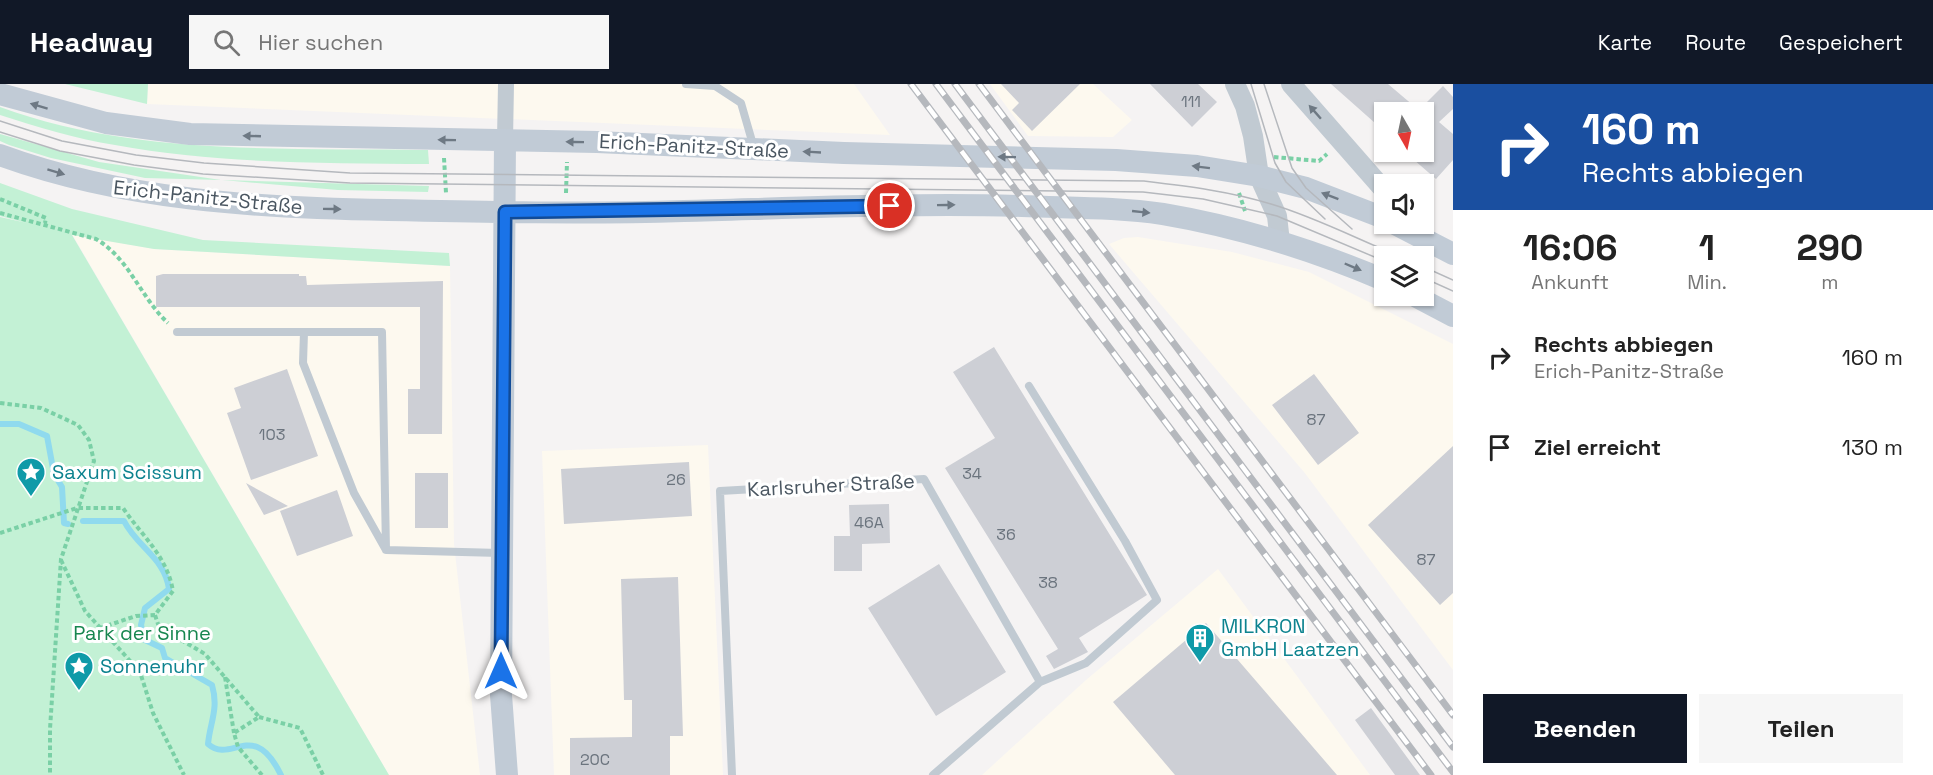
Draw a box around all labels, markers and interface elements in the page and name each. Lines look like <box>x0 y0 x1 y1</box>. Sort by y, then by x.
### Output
search box <box>189 15 609 69</box>
text: Headway <box>30 24 153 60</box>
icon: search <box>210 26 243 59</box>
text: Hier suchen <box>258 28 383 56</box>
text: Karte <box>1598 29 1652 56</box>
text: Route <box>1685 29 1746 56</box>
text: Gespeichert <box>1779 29 1903 56</box>
house number: 111 <box>1181 91 1201 112</box>
one-way arrow <box>30 101 48 110</box>
north arrow <box>1374 102 1434 162</box>
map controls <box>1374 102 1434 306</box>
text: 160 m <box>1582 103 1701 156</box>
one-way arrow <box>1309 105 1322 120</box>
icon: right <box>1483 108 1561 186</box>
street label: Erich-Panitz-Straße <box>598 128 790 164</box>
one-way arrow <box>242 131 261 141</box>
one-way arrow <box>437 135 456 144</box>
one-way arrow <box>565 137 584 146</box>
one-way arrow <box>802 147 821 156</box>
one-way arrow <box>997 152 1016 162</box>
text: Rechts abbiegen <box>1582 155 1804 190</box>
one-way arrow <box>1192 162 1211 172</box>
one-way arrow <box>47 168 65 177</box>
street label: Erich-Panitz-Straße <box>112 174 304 220</box>
button: sound <box>1374 174 1434 234</box>
pin <box>864 180 915 231</box>
icon: arrive <box>873 189 906 222</box>
one-way arrow <box>1321 191 1339 201</box>
one-way arrow <box>937 200 956 210</box>
one-way arrow <box>322 204 341 214</box>
one-way arrow <box>1132 207 1151 217</box>
text: 16:06 <box>1523 225 1618 271</box>
text: 1 <box>1699 225 1715 271</box>
text: 290 <box>1796 225 1863 271</box>
button: layers <box>1374 246 1434 306</box>
one-way arrow <box>1344 262 1362 272</box>
text: Ankunft <box>1531 269 1609 295</box>
text: Min. <box>1687 269 1727 295</box>
text: m <box>1821 269 1838 295</box>
text: Rechts abbiegen <box>1534 330 1714 358</box>
icon: right <box>1483 341 1516 374</box>
text: 160 m <box>1842 343 1903 371</box>
text: Erich-Panitz-Straße <box>1534 358 1724 384</box>
house number: 87 <box>1307 409 1325 430</box>
house number: 103 <box>259 424 285 445</box>
icon: arrive <box>1483 431 1516 464</box>
text: Ziel erreicht <box>1534 433 1661 461</box>
text: 130 m <box>1842 433 1903 461</box>
place icon: Saxum Scissum <box>15 456 47 498</box>
place label: Saxum Scissum <box>52 459 202 485</box>
house number: 34 <box>962 463 982 484</box>
street label: Karlsruher Straße <box>747 468 915 502</box>
house number: 26 <box>666 469 686 490</box>
house number: 46A <box>854 512 884 533</box>
house number: 36 <box>996 524 1016 545</box>
house number: 87 <box>1417 549 1435 570</box>
house number: 38 <box>1038 572 1058 593</box>
place label: MILKRON GmbH Laatzen <box>1221 613 1359 662</box>
park label: Park der Sinne <box>73 620 211 646</box>
building icon: MILKRON GmbH Laatzen <box>1184 622 1216 664</box>
position arrow <box>469 639 533 703</box>
place icon: Sonnenuhr <box>63 650 95 692</box>
place label: Sonnenuhr <box>100 653 205 679</box>
button: Beenden <box>1483 694 1687 763</box>
button: Teilen <box>1699 694 1903 763</box>
house number: 20C <box>580 749 610 770</box>

